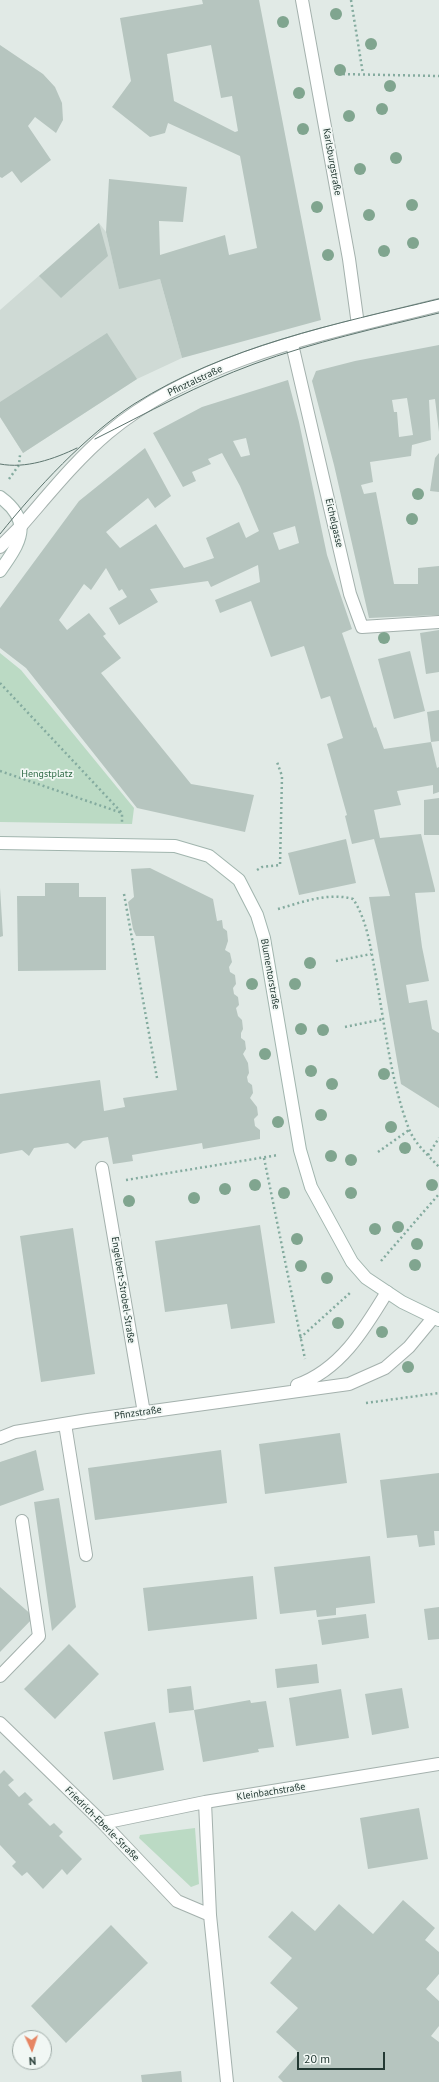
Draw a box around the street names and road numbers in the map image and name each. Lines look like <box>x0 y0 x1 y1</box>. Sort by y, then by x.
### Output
street label: Karlsburgstraße <box>320 128 344 196</box>
street label: Pfinztalstraße <box>166 363 224 399</box>
street label: Eichelgasse <box>323 497 345 549</box>
street label: Blumentorstraße <box>258 938 282 1010</box>
street label: Engelbert-Strobel-Straße <box>109 1236 137 1344</box>
street label: Pfinzstraße <box>113 1404 163 1422</box>
street label: Kleinbachstraße <box>236 1781 306 1803</box>
street label: Friedrich-Eberle-Straße <box>62 1784 142 1864</box>

